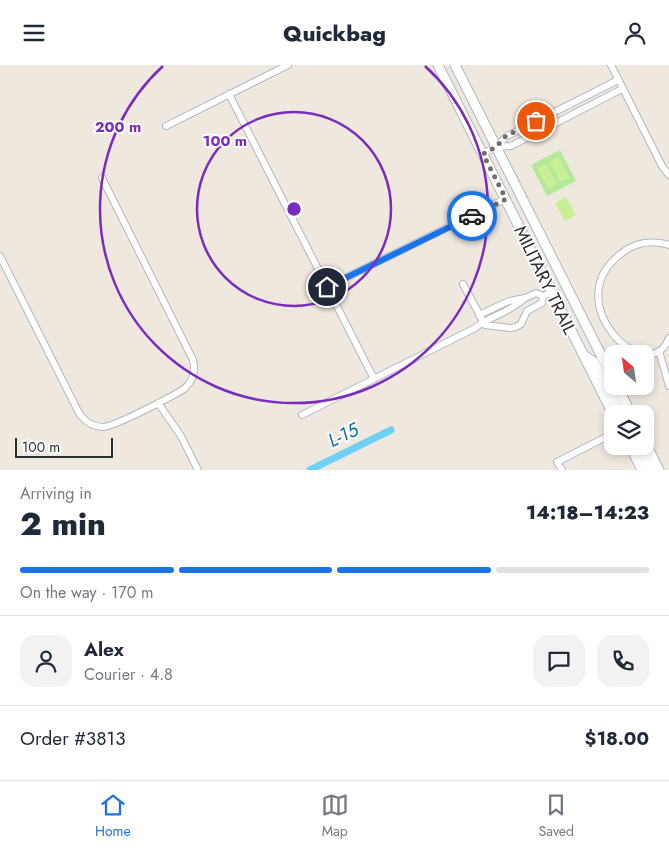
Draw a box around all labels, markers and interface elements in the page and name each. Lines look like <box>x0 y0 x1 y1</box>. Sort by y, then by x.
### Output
text: Quickbag <box>283 17 386 49</box>
icon: menu <box>20 19 48 47</box>
icon: person <box>621 19 649 47</box>
pin <box>515 100 557 142</box>
icon: bag <box>522 107 550 135</box>
text: 200 m <box>95 116 141 138</box>
text: 100 m <box>203 130 247 152</box>
courier <box>447 191 497 241</box>
centre of rings <box>285 200 303 218</box>
icon: car <box>458 202 486 230</box>
street label: MILITARY TRAIL <box>507 221 583 339</box>
pin <box>306 266 348 308</box>
icon: home <box>313 273 341 301</box>
north arrow <box>604 345 654 395</box>
map controls <box>604 345 654 455</box>
button: layers <box>604 405 654 455</box>
water label: L-15 <box>323 415 364 454</box>
scale bar <box>15 435 112 458</box>
text: 100 m <box>22 437 60 457</box>
text: Arriving in <box>20 482 92 505</box>
text: 14:18–14:23 <box>526 499 649 526</box>
text: 2 min <box>20 501 106 547</box>
text: On the way · 170 m <box>20 581 154 604</box>
button: person <box>20 635 72 687</box>
button: chat <box>533 635 585 687</box>
button: phone <box>597 635 649 687</box>
text: Alex <box>84 636 124 663</box>
text: Courier · 4.8 <box>84 663 173 686</box>
text: Order #3813 <box>20 725 126 752</box>
text: $18.00 <box>585 725 649 752</box>
tab: Home <box>95 791 131 841</box>
tab: Map <box>321 791 349 841</box>
tab: Saved <box>539 791 574 841</box>

